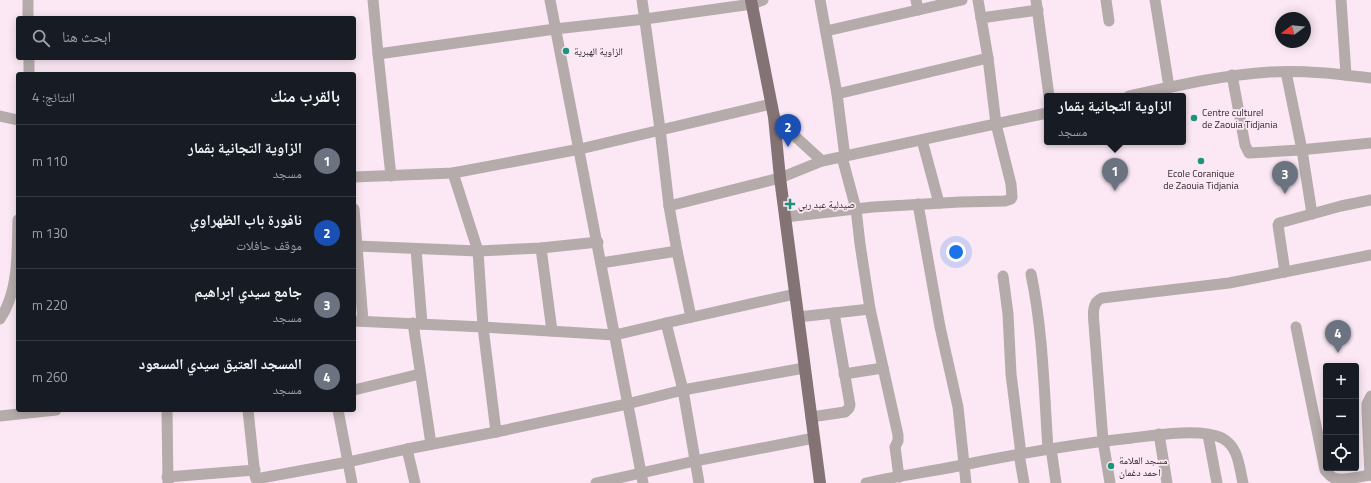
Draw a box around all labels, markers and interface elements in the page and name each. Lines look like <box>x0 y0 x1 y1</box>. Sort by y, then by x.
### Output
north arrow <box>1275 12 1311 48</box>
search box <box>16 16 356 60</box>
text: ابحث هنا <box>62 25 111 48</box>
icon: search <box>30 27 52 49</box>
place label: الزاوية الهبرية <box>574 44 623 59</box>
marker: الزاوية الهبرية <box>561 46 571 56</box>
text: بالقرب منك <box>270 83 340 109</box>
text: النتائج: 4 <box>32 87 75 107</box>
popup <box>1044 93 1186 145</box>
text: الزاوية التجانية بقمار <box>1058 94 1172 117</box>
place label: Centre culturel de Zaouia Tidjania <box>1202 105 1277 132</box>
marker: Centre culturel de Zaouia Tidjania <box>1189 113 1199 123</box>
pin: 2 <box>775 114 801 147</box>
text: مسجد <box>1058 121 1087 141</box>
text: الزاوية التجانية بقمار <box>188 136 302 159</box>
text: 110 m <box>32 151 68 171</box>
text: 1 <box>323 151 331 171</box>
marker: Ecole Coranique de Zaouia Tidjania <box>1196 156 1206 166</box>
pin: 1 <box>1102 158 1128 191</box>
pin: 3 <box>1272 161 1298 194</box>
text: مسجد <box>273 163 302 183</box>
place label: Ecole Coranique de Zaouia Tidjania <box>1163 166 1239 193</box>
place label: صيدلية عبد ربي <box>798 197 855 212</box>
marker: صيدلية عبد ربي <box>785 199 795 209</box>
text: نافورة باب الظهراوي <box>189 208 302 231</box>
text: 130 m <box>32 223 68 243</box>
text: 2 <box>323 223 331 243</box>
text: موقف حافلات <box>236 235 302 255</box>
your location <box>946 242 966 262</box>
text: جامع سيدي ابراهيم <box>194 280 302 303</box>
text: 220 m <box>32 295 68 315</box>
text: 3 <box>323 295 331 315</box>
text: مسجد <box>273 307 302 327</box>
pin: 4 <box>1325 320 1351 353</box>
text: المسجد العتيق سيدي المسعود <box>139 352 302 375</box>
map controls <box>1323 363 1359 471</box>
button: + <box>1323 363 1359 399</box>
text: 260 m <box>32 367 68 387</box>
text: 4 <box>323 367 331 387</box>
text: مسجد <box>273 379 302 399</box>
button: − <box>1323 399 1359 435</box>
button: locate <box>1323 435 1359 471</box>
place label: مسجد العلامة احمد دغمان <box>1119 453 1168 480</box>
marker: مسجد العلامة احمد دغمان <box>1106 461 1116 471</box>

